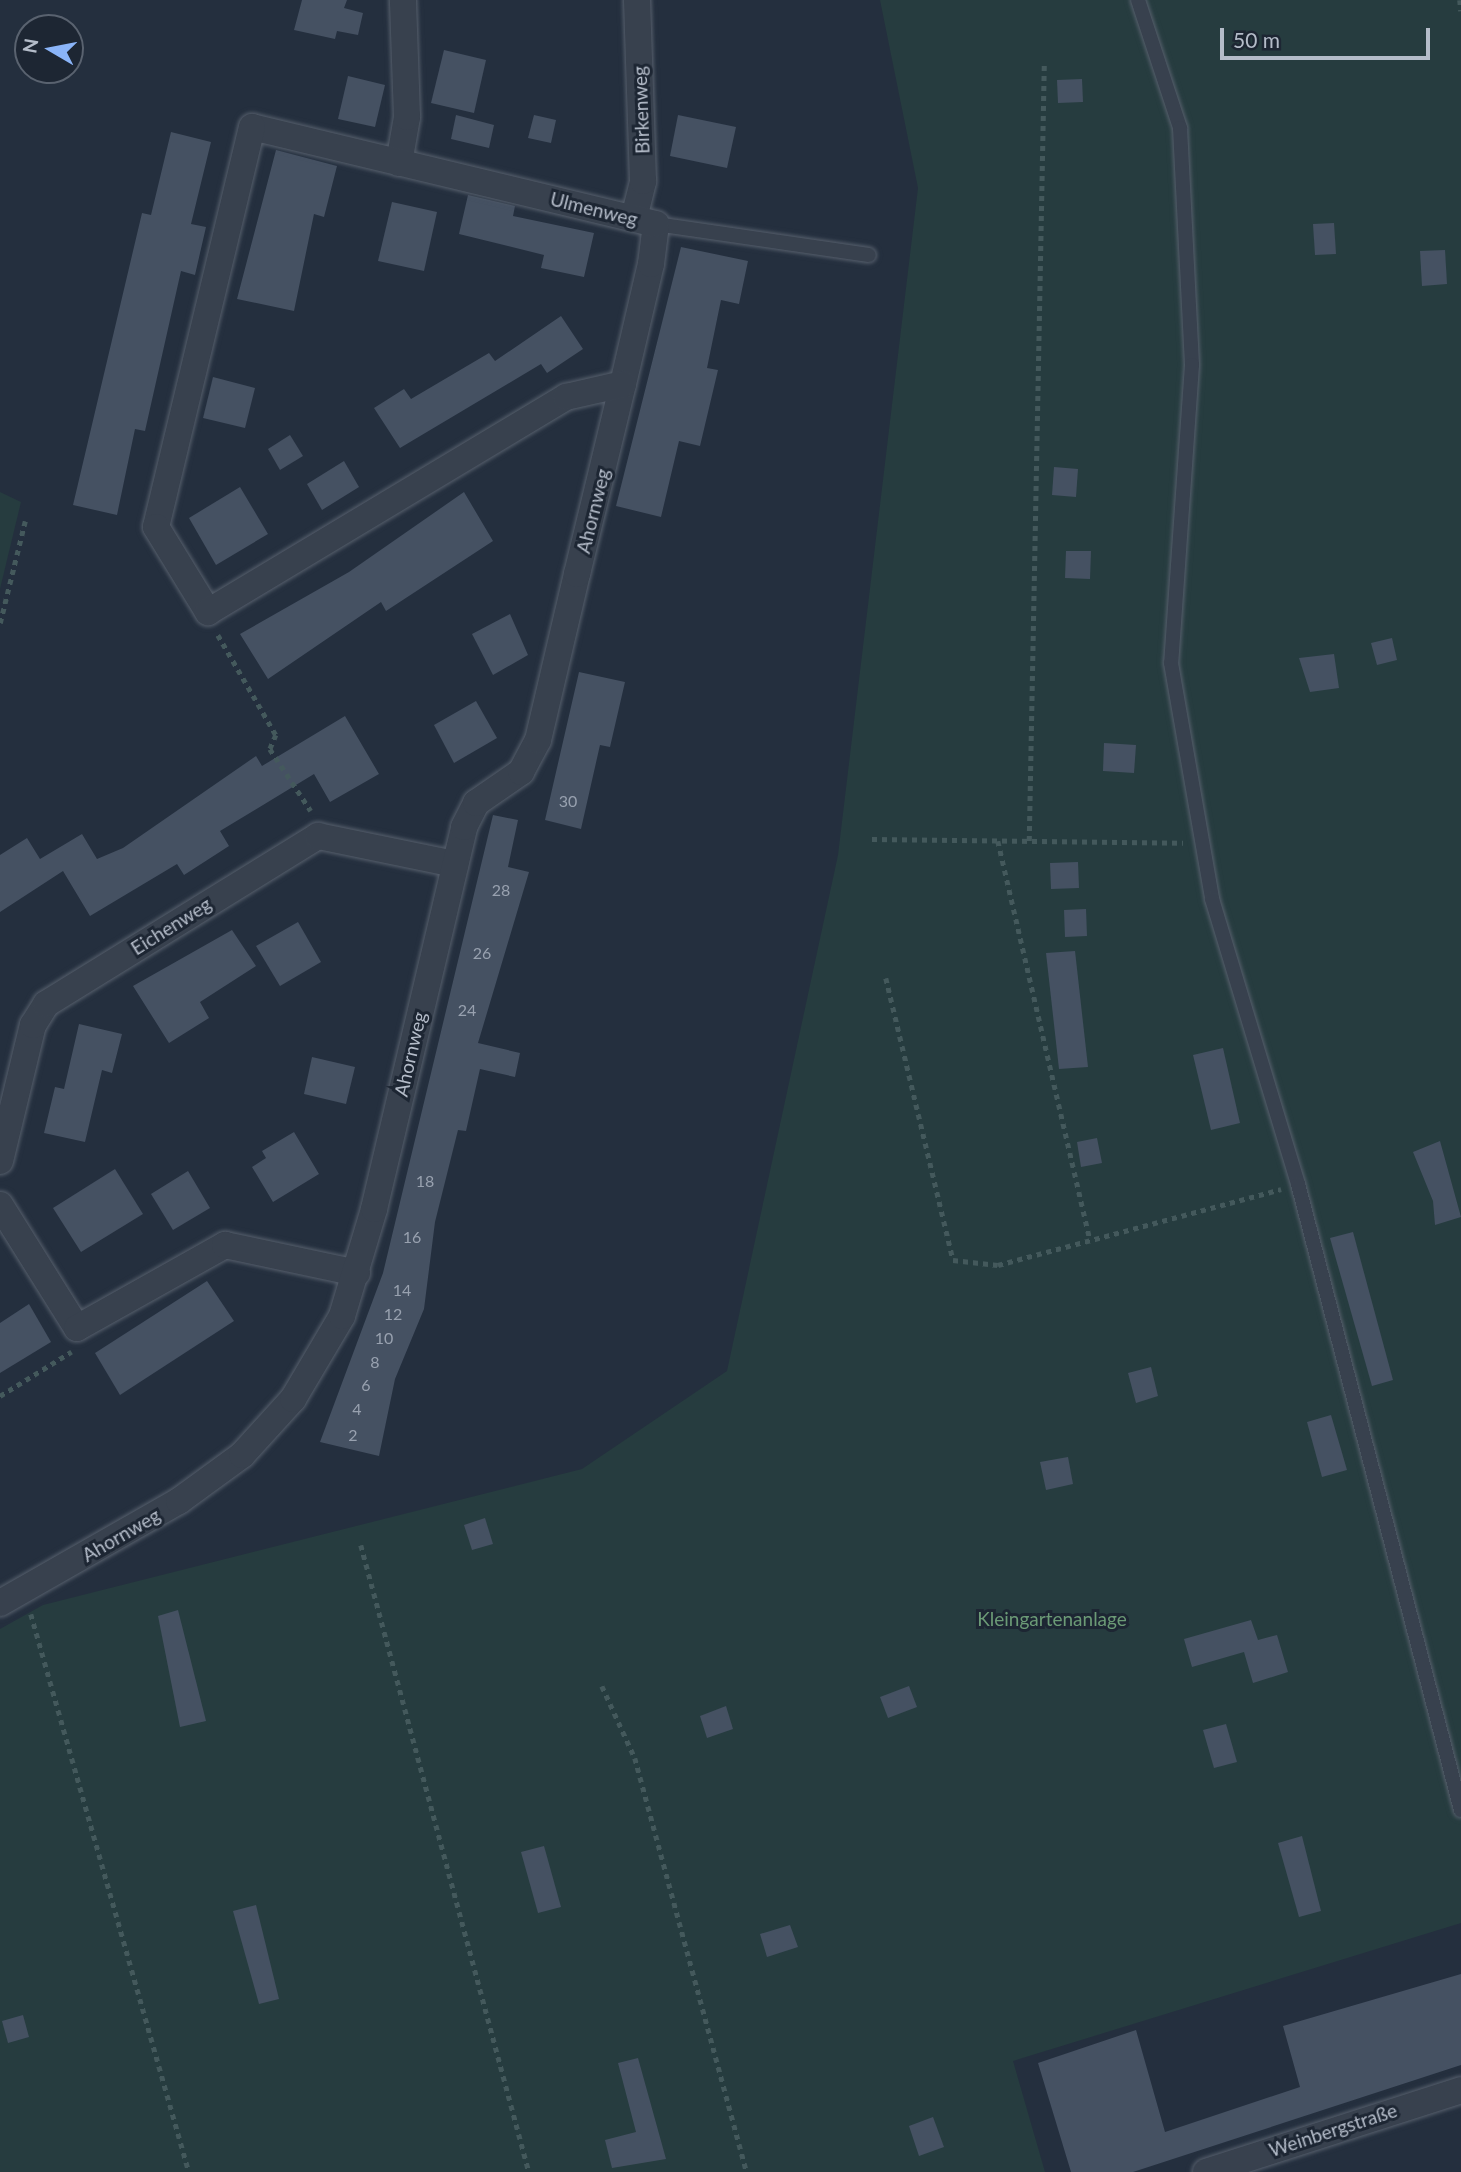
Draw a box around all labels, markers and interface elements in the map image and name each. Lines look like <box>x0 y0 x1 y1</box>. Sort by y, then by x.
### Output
north arrow <box>14 14 84 84</box>
scale bar <box>1223 14 1433 58</box>
text: 50 m <box>1233 27 1280 52</box>
text: N <box>17 36 42 55</box>
street label: Birkenweg <box>628 66 654 154</box>
street label: Ulmenweg <box>548 187 640 231</box>
street label: Ahornweg <box>571 466 615 556</box>
house number: 30 <box>559 791 577 811</box>
house number: 28 <box>492 880 510 900</box>
street label: Eichenweg <box>127 892 215 960</box>
house number: 26 <box>473 943 491 963</box>
house number: 24 <box>458 1000 476 1020</box>
street label: Ahornweg <box>389 1009 431 1099</box>
house number: 18 <box>416 1171 434 1191</box>
house number: 16 <box>403 1227 421 1247</box>
house number: 14 <box>393 1280 411 1300</box>
house number: 12 <box>384 1304 402 1324</box>
house number: 10 <box>375 1328 393 1348</box>
house number: 8 <box>370 1352 380 1372</box>
house number: 6 <box>361 1375 371 1395</box>
house number: 4 <box>352 1399 362 1419</box>
house number: 2 <box>348 1425 358 1445</box>
street label: Ahornweg <box>78 1504 164 1566</box>
park label: Kleingartenanlage <box>977 1608 1127 1630</box>
street label: Weinbergstraße <box>1266 2099 1400 2161</box>

